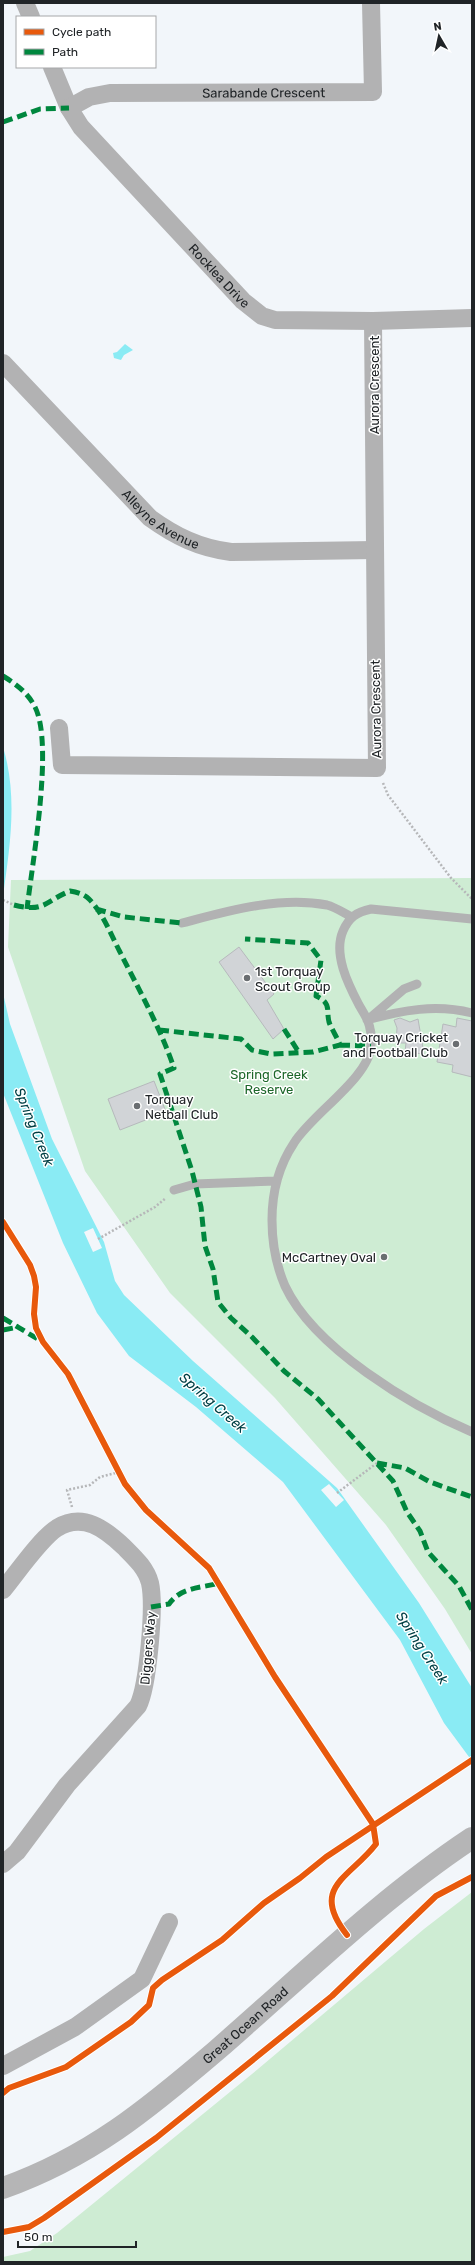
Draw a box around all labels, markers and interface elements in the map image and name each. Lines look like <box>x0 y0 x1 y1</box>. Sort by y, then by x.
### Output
legend <box>16 16 156 68</box>
north arrow <box>419 16 459 56</box>
text: N <box>433 20 443 34</box>
text: Cycle path <box>52 25 111 39</box>
text: Path <box>52 45 78 59</box>
street label: Sarabande Crescent <box>202 85 325 100</box>
street label: Rocklea Drive <box>186 241 253 311</box>
street label: Aurora Crescent <box>367 336 382 434</box>
street label: Alleyne Avenue <box>119 486 201 552</box>
street label: Aurora Crescent <box>368 660 384 758</box>
place label: 1st Torquay Scout Group <box>255 964 331 994</box>
marker: 1st Torquay Scout Group <box>242 973 252 983</box>
place label: Torquay Cricket and Football Club <box>343 1030 448 1060</box>
marker: Torquay Cricket and Football Club <box>451 1039 461 1049</box>
park label: Spring Creek Reserve <box>230 1067 308 1097</box>
water label: Spring Creek <box>10 1085 58 1170</box>
place label: Torquay Netball Club <box>145 1092 218 1122</box>
marker: Torquay Netball Club <box>132 1101 142 1111</box>
place label: McCartney Oval <box>282 1250 376 1265</box>
marker: McCartney Oval <box>379 1252 389 1262</box>
water label: Spring Creek <box>176 1369 251 1437</box>
water label: Spring Creek <box>392 1608 452 1688</box>
street label: Diggers Way <box>137 1611 160 1685</box>
street label: Great Ocean Road <box>199 1983 291 2067</box>
scale bar <box>18 2223 136 2249</box>
text: 50 m <box>24 2230 52 2244</box>

